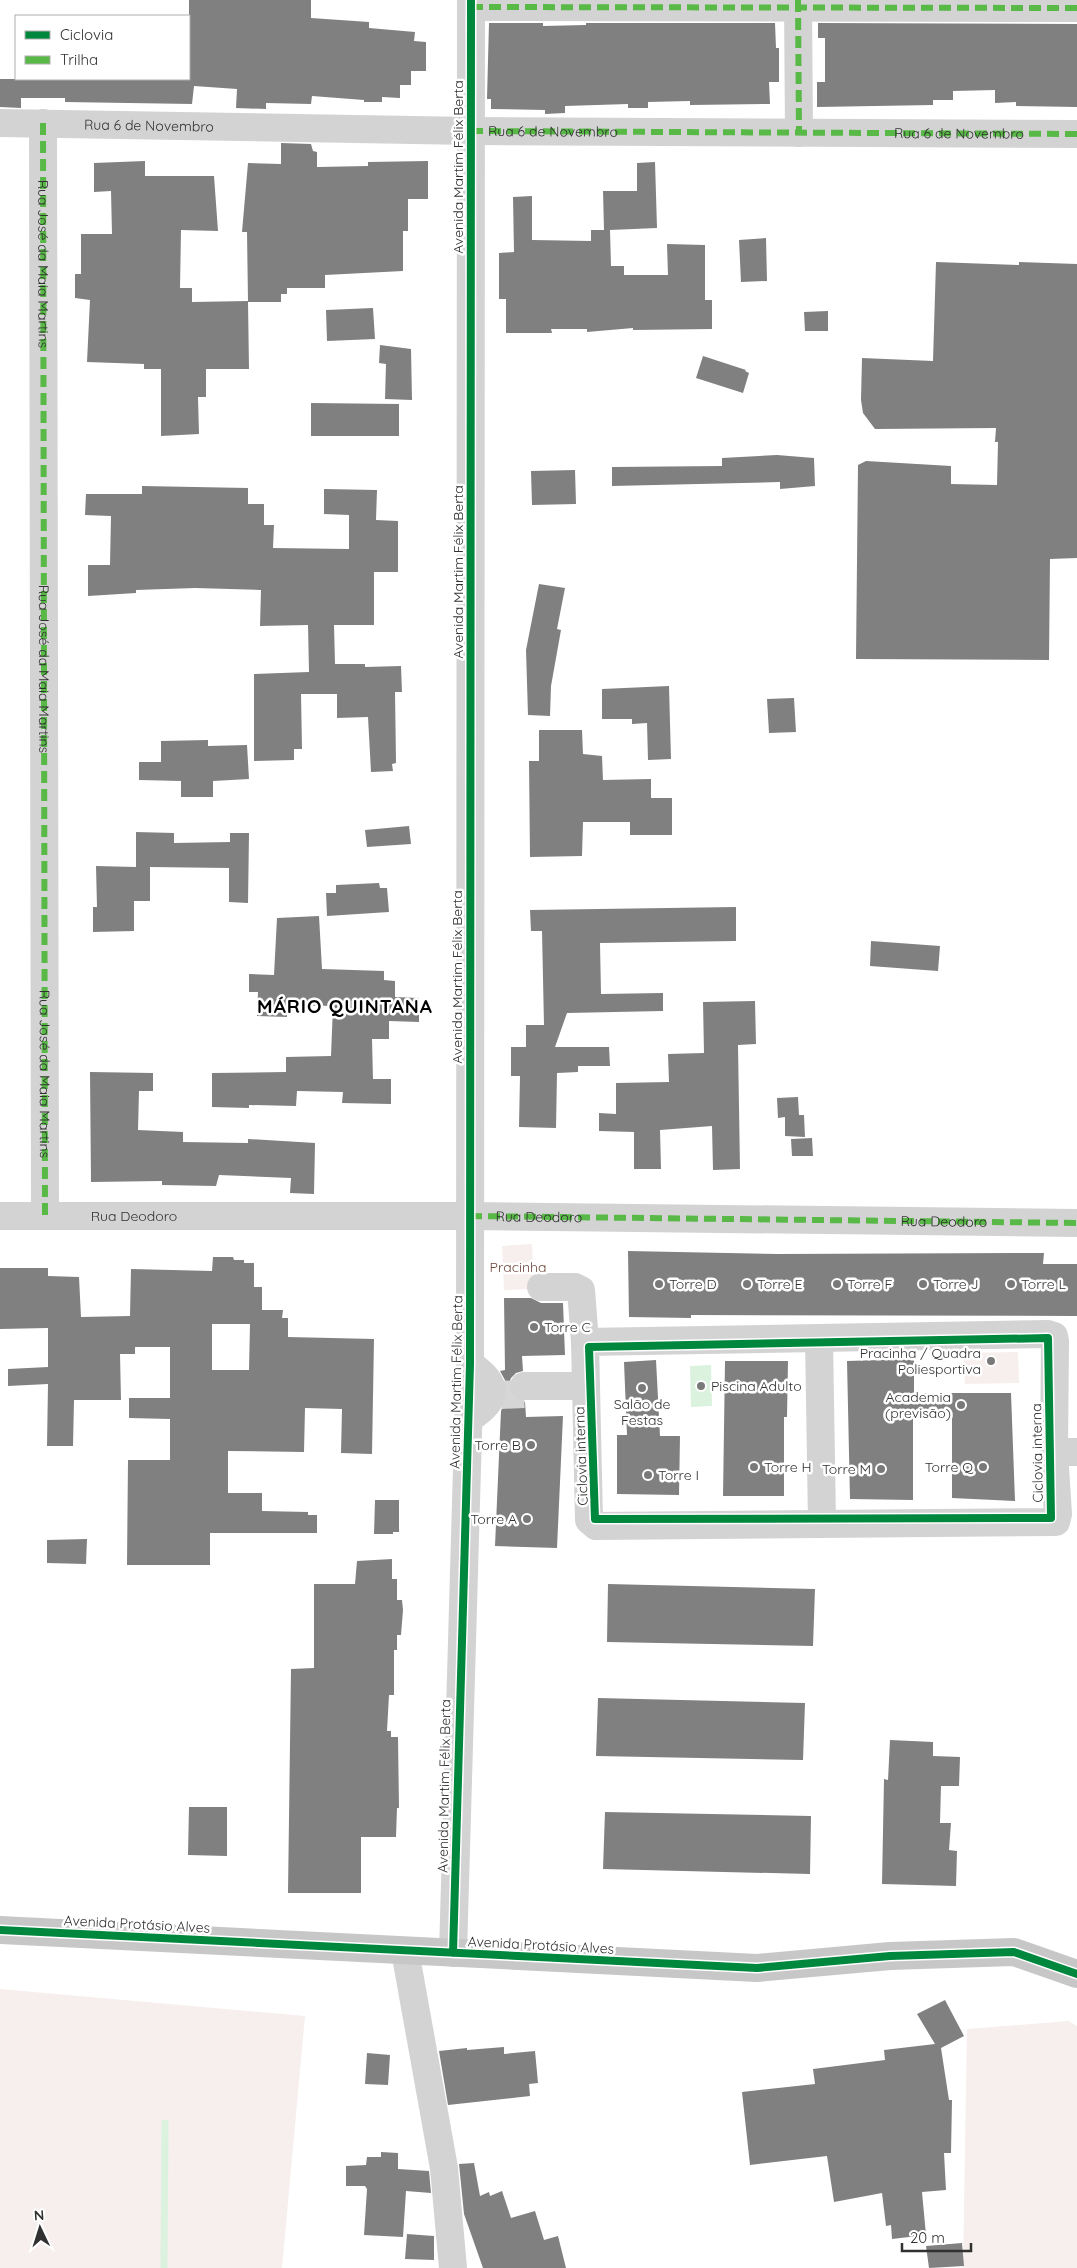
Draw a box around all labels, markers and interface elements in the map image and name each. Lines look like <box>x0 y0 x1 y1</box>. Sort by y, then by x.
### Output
legend <box>15 15 190 80</box>
text: Ciclovia <box>60 25 113 44</box>
text: Trilha <box>60 50 98 69</box>
street label: Avenida Martim Félix Berta <box>449 80 467 254</box>
street label: Rua 6 de Novembro <box>84 115 214 136</box>
street label: Rua 6 de Novembro <box>488 122 618 141</box>
street label: Rua 6 de Novembro <box>894 124 1024 143</box>
street label: Rua José da Maia Martins <box>34 180 52 348</box>
street label: Avenida Martim Félix Berta <box>449 485 467 659</box>
street label: Rua José da Maia Martins <box>35 585 53 753</box>
street label: Avenida Martim Félix Berta <box>448 890 466 1064</box>
street label: Rua José da Maia Martins <box>36 990 54 1158</box>
district label: MÁRIO QUINTANA <box>257 994 433 1018</box>
street label: Rua Deodoro <box>91 1207 177 1225</box>
street label: Rua Deodoro <box>496 1207 582 1226</box>
street label: Rua Deodoro <box>901 1212 987 1231</box>
park label: Pracinha <box>490 1258 546 1276</box>
place label: Torre D <box>669 1275 717 1293</box>
place label: Torre E <box>757 1275 802 1293</box>
place label: Torre F <box>847 1275 892 1293</box>
place label: Torre J <box>933 1275 978 1293</box>
place label: Torre L <box>1021 1275 1066 1293</box>
marker: Torre D <box>653 1278 665 1290</box>
marker: Torre E <box>741 1278 753 1290</box>
marker: Torre F <box>831 1278 843 1290</box>
marker: Torre J <box>917 1278 929 1290</box>
marker: Torre L <box>1005 1278 1017 1290</box>
street label: Avenida Martim Félix Berta <box>445 1295 467 1469</box>
place label: Torre C <box>544 1318 591 1336</box>
marker: Torre C <box>528 1321 540 1333</box>
place label: Pracinha / Quadra Poliesportiva <box>860 1344 981 1378</box>
marker: Pracinha / Quadra Poliesportiva <box>985 1355 997 1367</box>
place label: Piscina Adulto <box>711 1377 802 1395</box>
marker: Piscina Adulto <box>695 1380 707 1392</box>
marker: Salão de Festas <box>636 1382 648 1394</box>
place label: Academia (previsão) <box>885 1388 951 1422</box>
place label: Salão de Festas <box>614 1395 670 1429</box>
marker: Academia (previsão) <box>955 1399 967 1411</box>
street label: Ciclovia interna <box>1027 1403 1047 1503</box>
street label: Ciclovia interna <box>570 1406 592 1506</box>
place label: Torre B <box>474 1436 521 1454</box>
marker: Torre B <box>525 1439 537 1451</box>
place label: Torre H <box>764 1458 812 1476</box>
place label: Torre Q <box>925 1458 974 1476</box>
place label: Torre M <box>822 1460 871 1478</box>
marker: Torre H <box>748 1461 760 1473</box>
marker: Torre Q <box>977 1461 989 1473</box>
marker: Torre M <box>875 1463 887 1475</box>
place label: Torre I <box>658 1466 699 1484</box>
marker: Torre I <box>642 1469 654 1481</box>
place label: Torre A <box>471 1510 517 1528</box>
marker: Torre A <box>521 1513 533 1525</box>
street label: Avenida Martim Félix Berta <box>433 1699 455 1873</box>
street label: Avenida Protásio Alves <box>63 1911 211 1937</box>
street label: Avenida Protásio Alves <box>467 1932 615 1958</box>
north arrow <box>15 2203 65 2253</box>
text: N <box>33 2206 45 2224</box>
scale bar <box>902 2220 971 2252</box>
text: 20 m <box>910 2228 945 2247</box>

